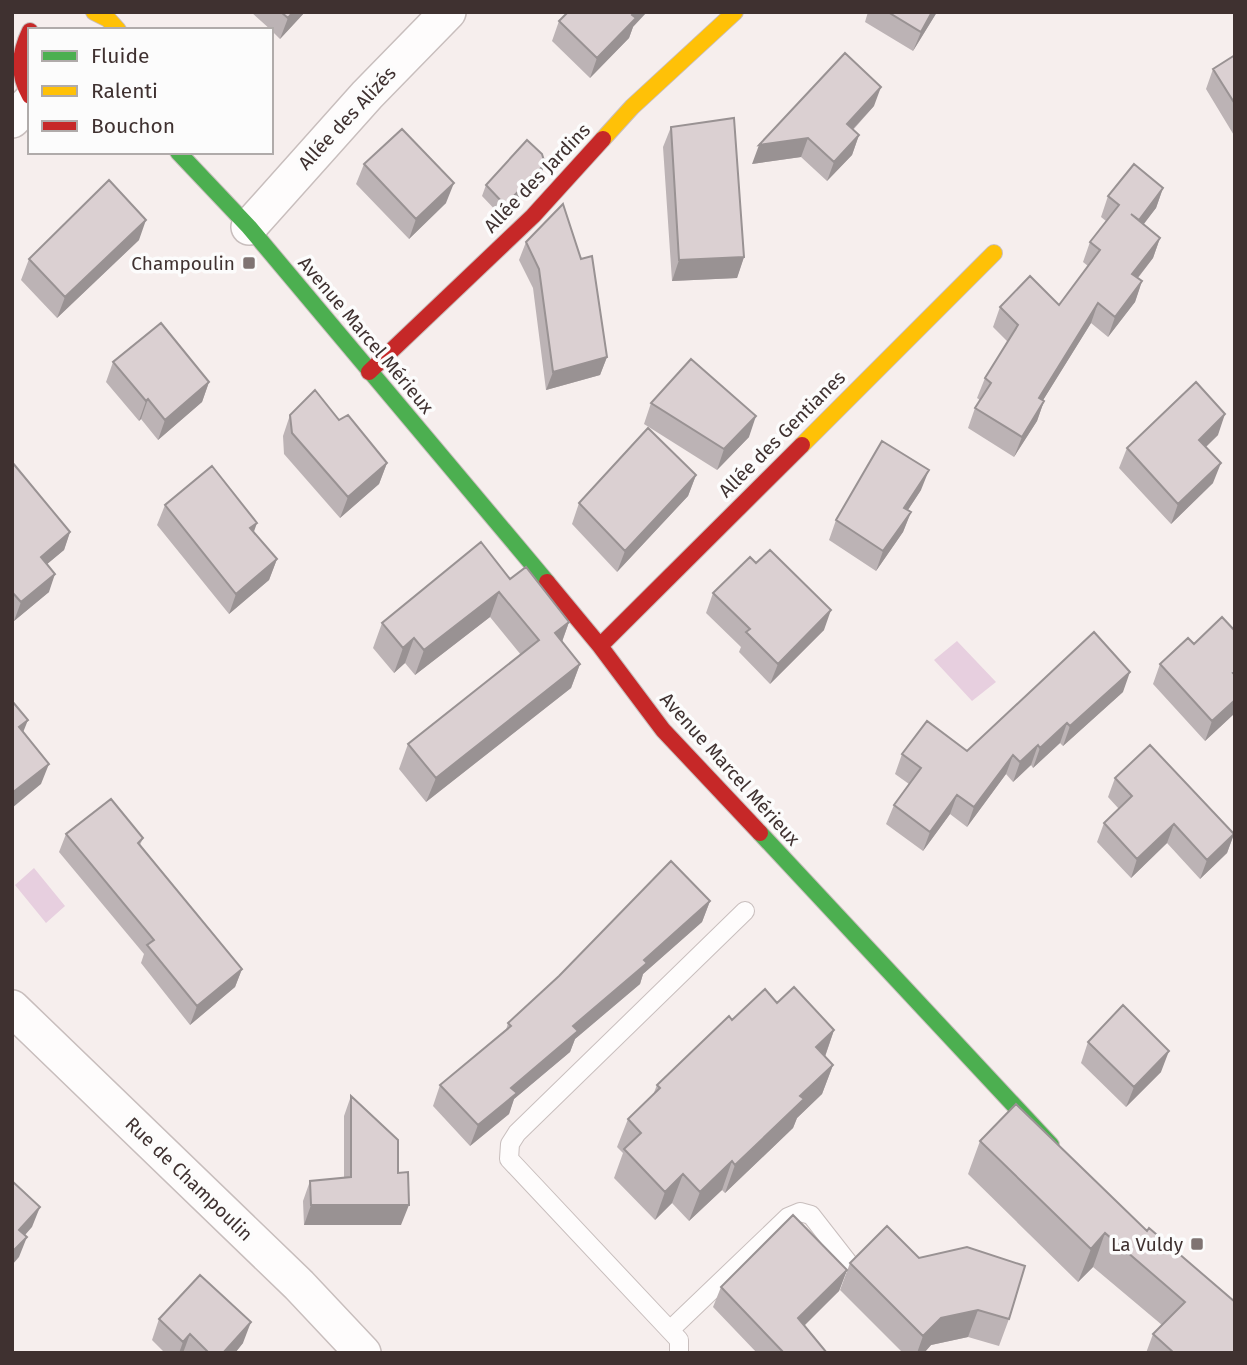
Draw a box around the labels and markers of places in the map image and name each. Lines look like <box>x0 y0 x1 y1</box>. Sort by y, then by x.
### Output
place label: Champoulin <box>131 252 235 275</box>
marker: Champoulin <box>241 255 257 271</box>
place label: La Vuldy <box>1111 1233 1184 1256</box>
marker: La Vuldy <box>1189 1236 1205 1252</box>

